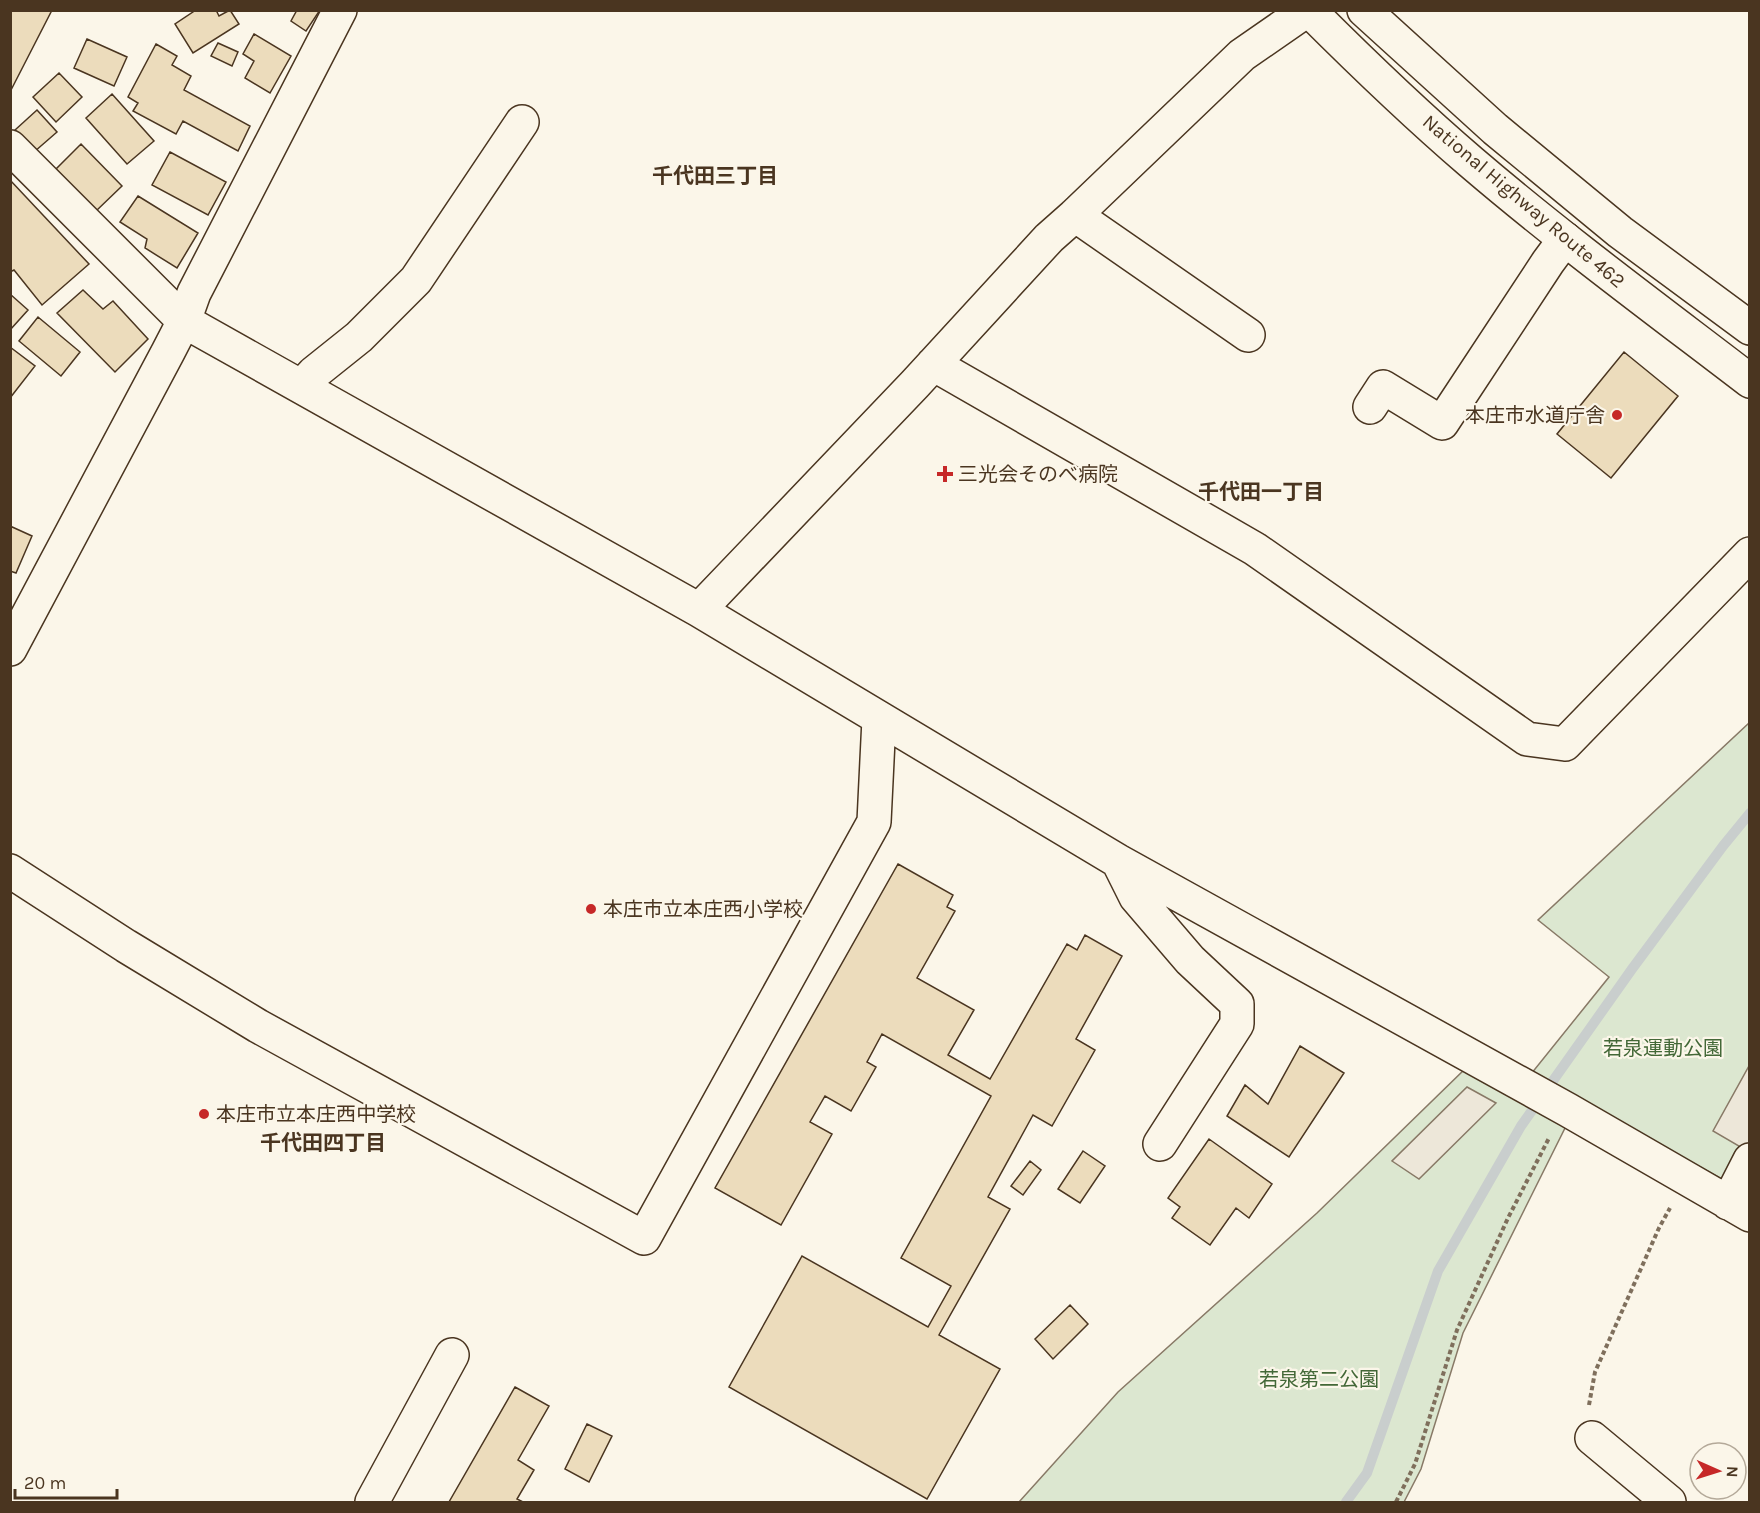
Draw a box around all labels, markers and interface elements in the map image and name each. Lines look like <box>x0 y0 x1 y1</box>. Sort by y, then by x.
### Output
street label: National Highway Route 462 <box>1418 110 1629 293</box>
district label: 千代田三丁目 <box>652 164 778 188</box>
place label: 本庄市水道庁舎 <box>1465 404 1605 427</box>
marker: 本庄市水道庁舎 <box>1610 408 1624 422</box>
place label: 三光会そのべ病院 <box>958 463 1118 486</box>
marker: 三光会そのべ病院 <box>936 465 954 483</box>
district label: 千代田一丁目 <box>1198 480 1324 504</box>
place label: 本庄市立本庄西小学校 <box>603 898 803 921</box>
marker: 本庄市立本庄西小学校 <box>584 902 598 916</box>
park label: 若泉運動公園 <box>1603 1037 1723 1060</box>
place label: 本庄市立本庄西中学校 <box>216 1103 416 1126</box>
marker: 本庄市立本庄西中学校 <box>197 1107 211 1121</box>
district label: 千代田四丁目 <box>260 1131 386 1155</box>
park label: 若泉第二公園 <box>1259 1368 1379 1391</box>
north arrow <box>1688 1441 1748 1501</box>
scale bar <box>15 1462 117 1500</box>
text: N <box>1723 1466 1742 1478</box>
text: 20 m <box>24 1472 66 1494</box>

